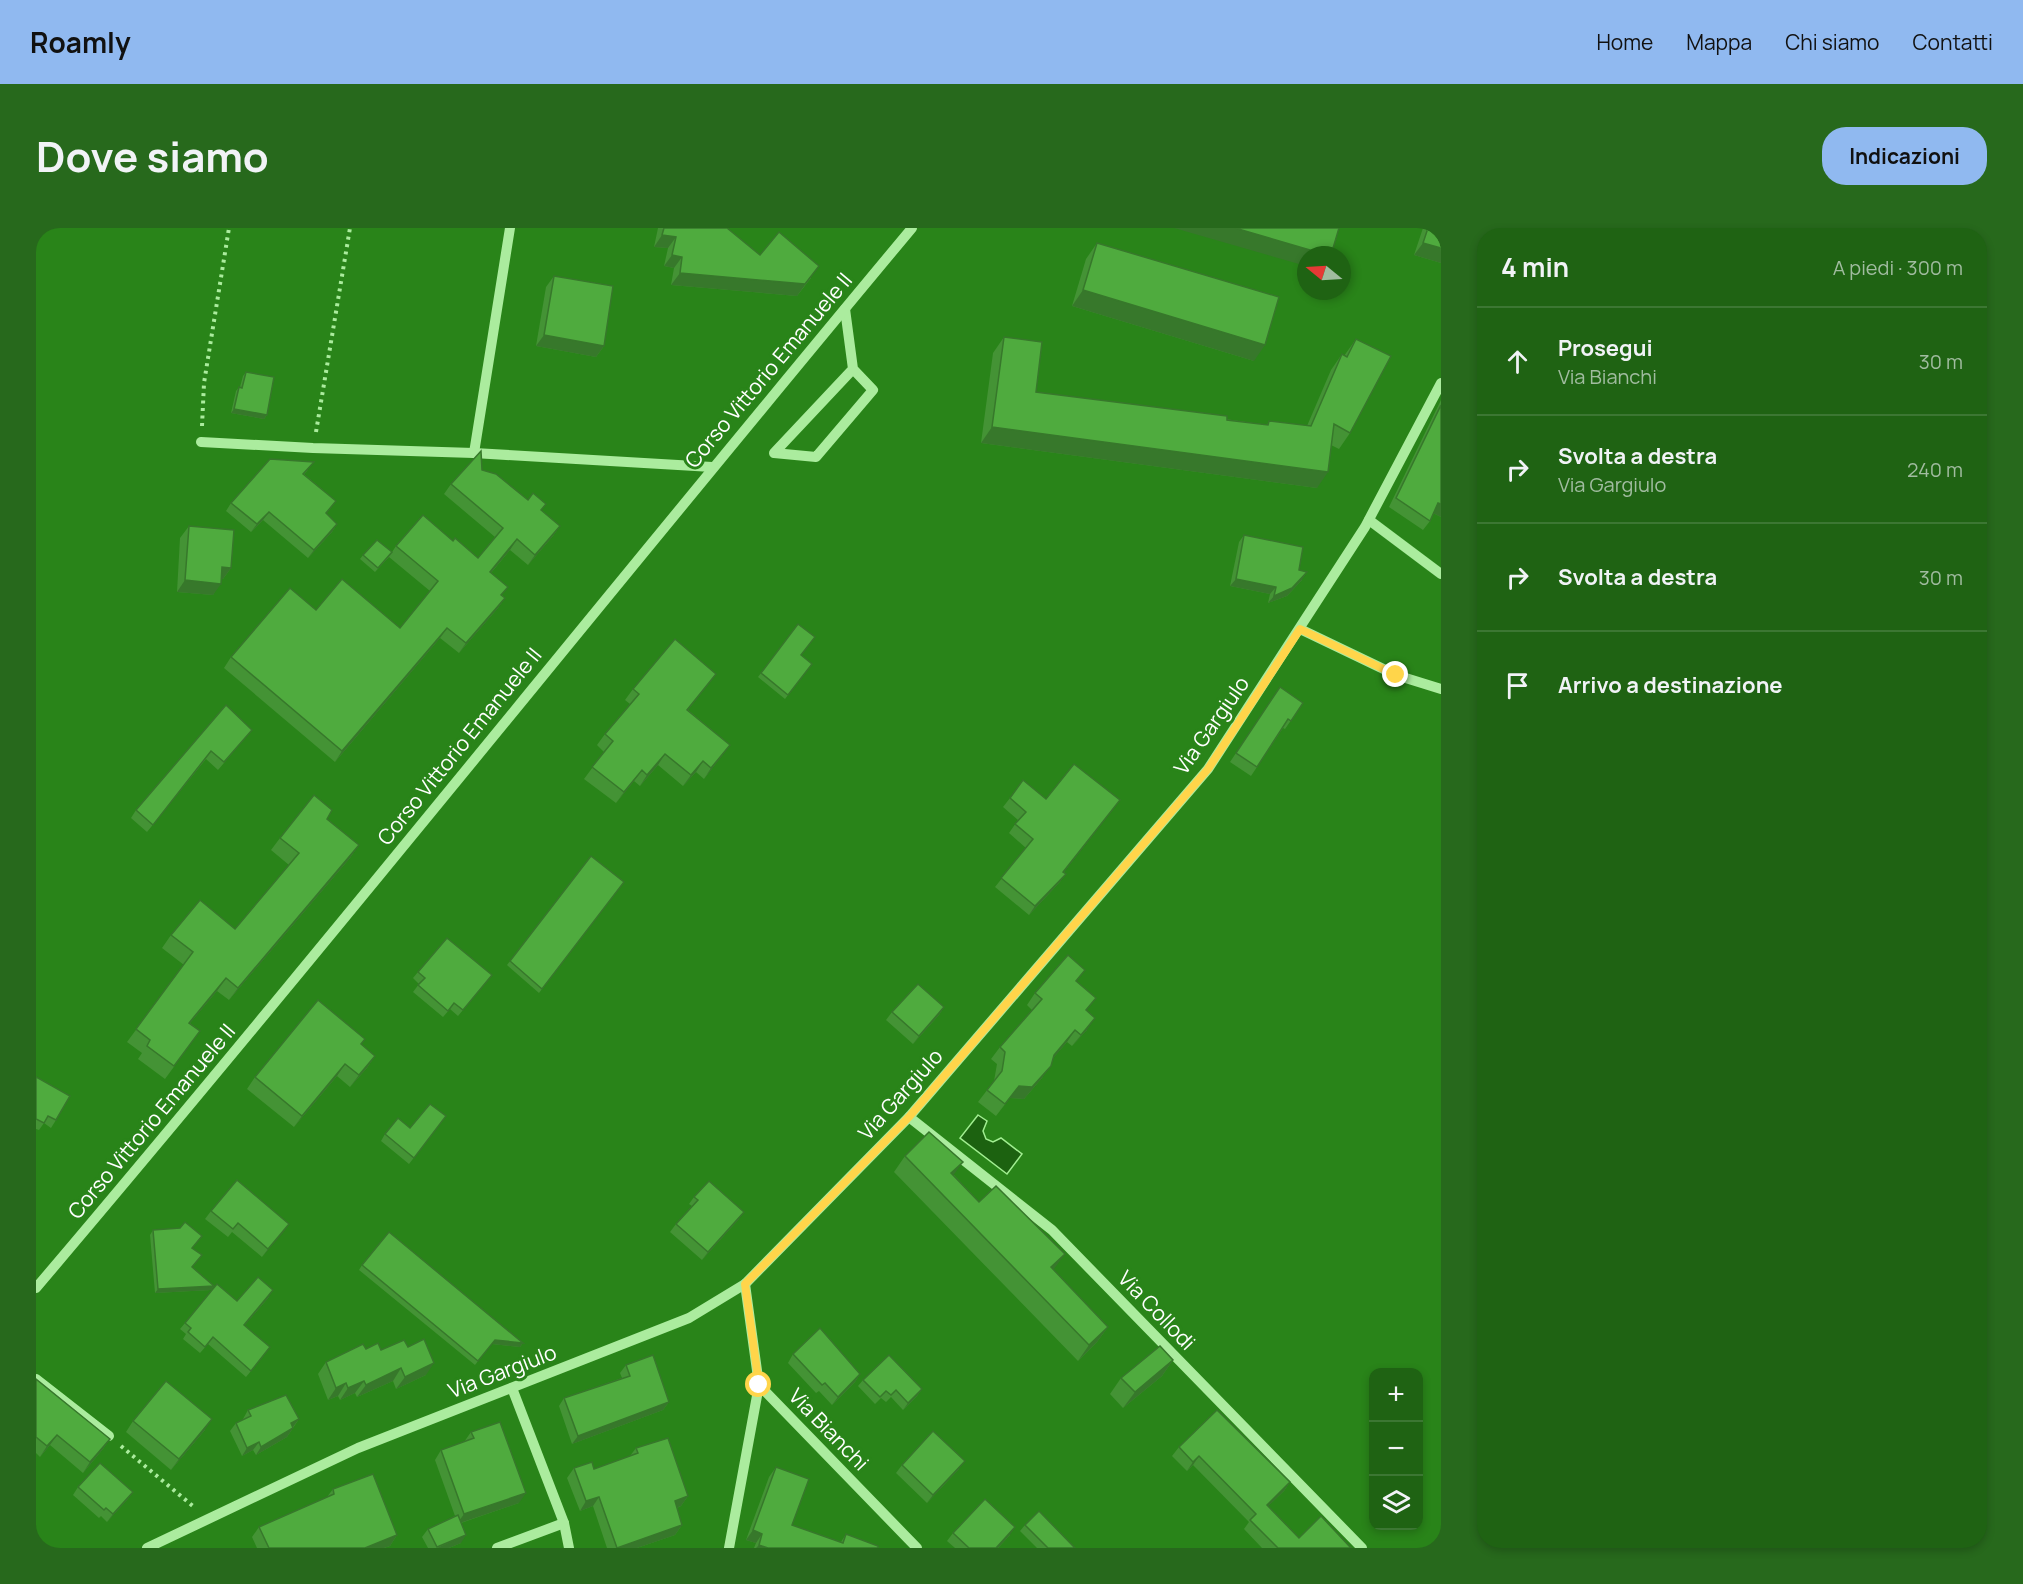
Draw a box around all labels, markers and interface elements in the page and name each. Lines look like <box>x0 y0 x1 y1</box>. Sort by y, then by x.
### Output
text: Roamly <box>30 23 131 61</box>
text: Home <box>1596 28 1653 56</box>
text: Mappa <box>1686 28 1752 56</box>
text: Chi siamo <box>1785 28 1880 56</box>
text: Contatti <box>1913 28 1993 56</box>
text: Dove siamo <box>36 127 269 185</box>
button: Indicazioni <box>1822 127 1987 185</box>
north arrow <box>1297 246 1351 300</box>
text: 4 min <box>1501 249 1569 285</box>
text: A piedi · 300 m <box>1833 254 1963 281</box>
street label: Corso Vittorio Emanuele II <box>678 267 858 473</box>
text: Prosegui <box>1558 333 1653 363</box>
icon: ahead <box>1501 345 1534 378</box>
text: 30 m <box>1919 348 1963 375</box>
text: Via Bianchi <box>1558 363 1657 390</box>
text: Svolta a destra <box>1558 441 1717 471</box>
icon: right <box>1501 453 1534 486</box>
text: 240 m <box>1907 456 1963 483</box>
text: Via Gargiulo <box>1558 471 1666 498</box>
icon: right <box>1501 561 1534 594</box>
text: Svolta a destra <box>1558 562 1717 592</box>
text: 30 m <box>1919 564 1963 591</box>
street label: Corso Vittorio Emanuele II <box>371 641 547 851</box>
route end <box>1382 661 1408 687</box>
icon: arrive <box>1501 669 1534 702</box>
street label: Via Gargiulo <box>1167 670 1255 780</box>
text: Arrivo a destinazione <box>1558 670 1782 700</box>
street label: Corso Vittorio Emanuele II <box>61 1018 241 1224</box>
street label: Via Gargiulo <box>852 1042 948 1146</box>
street label: Via Collodi <box>1112 1264 1202 1356</box>
street label: Via Gargiulo <box>444 1338 560 1404</box>
map controls <box>1369 1368 1423 1530</box>
button: + <box>1369 1368 1423 1422</box>
route start <box>745 1371 771 1397</box>
street label: Via Bianchi <box>783 1382 875 1476</box>
button: − <box>1369 1422 1423 1476</box>
button: layers <box>1369 1476 1423 1530</box>

